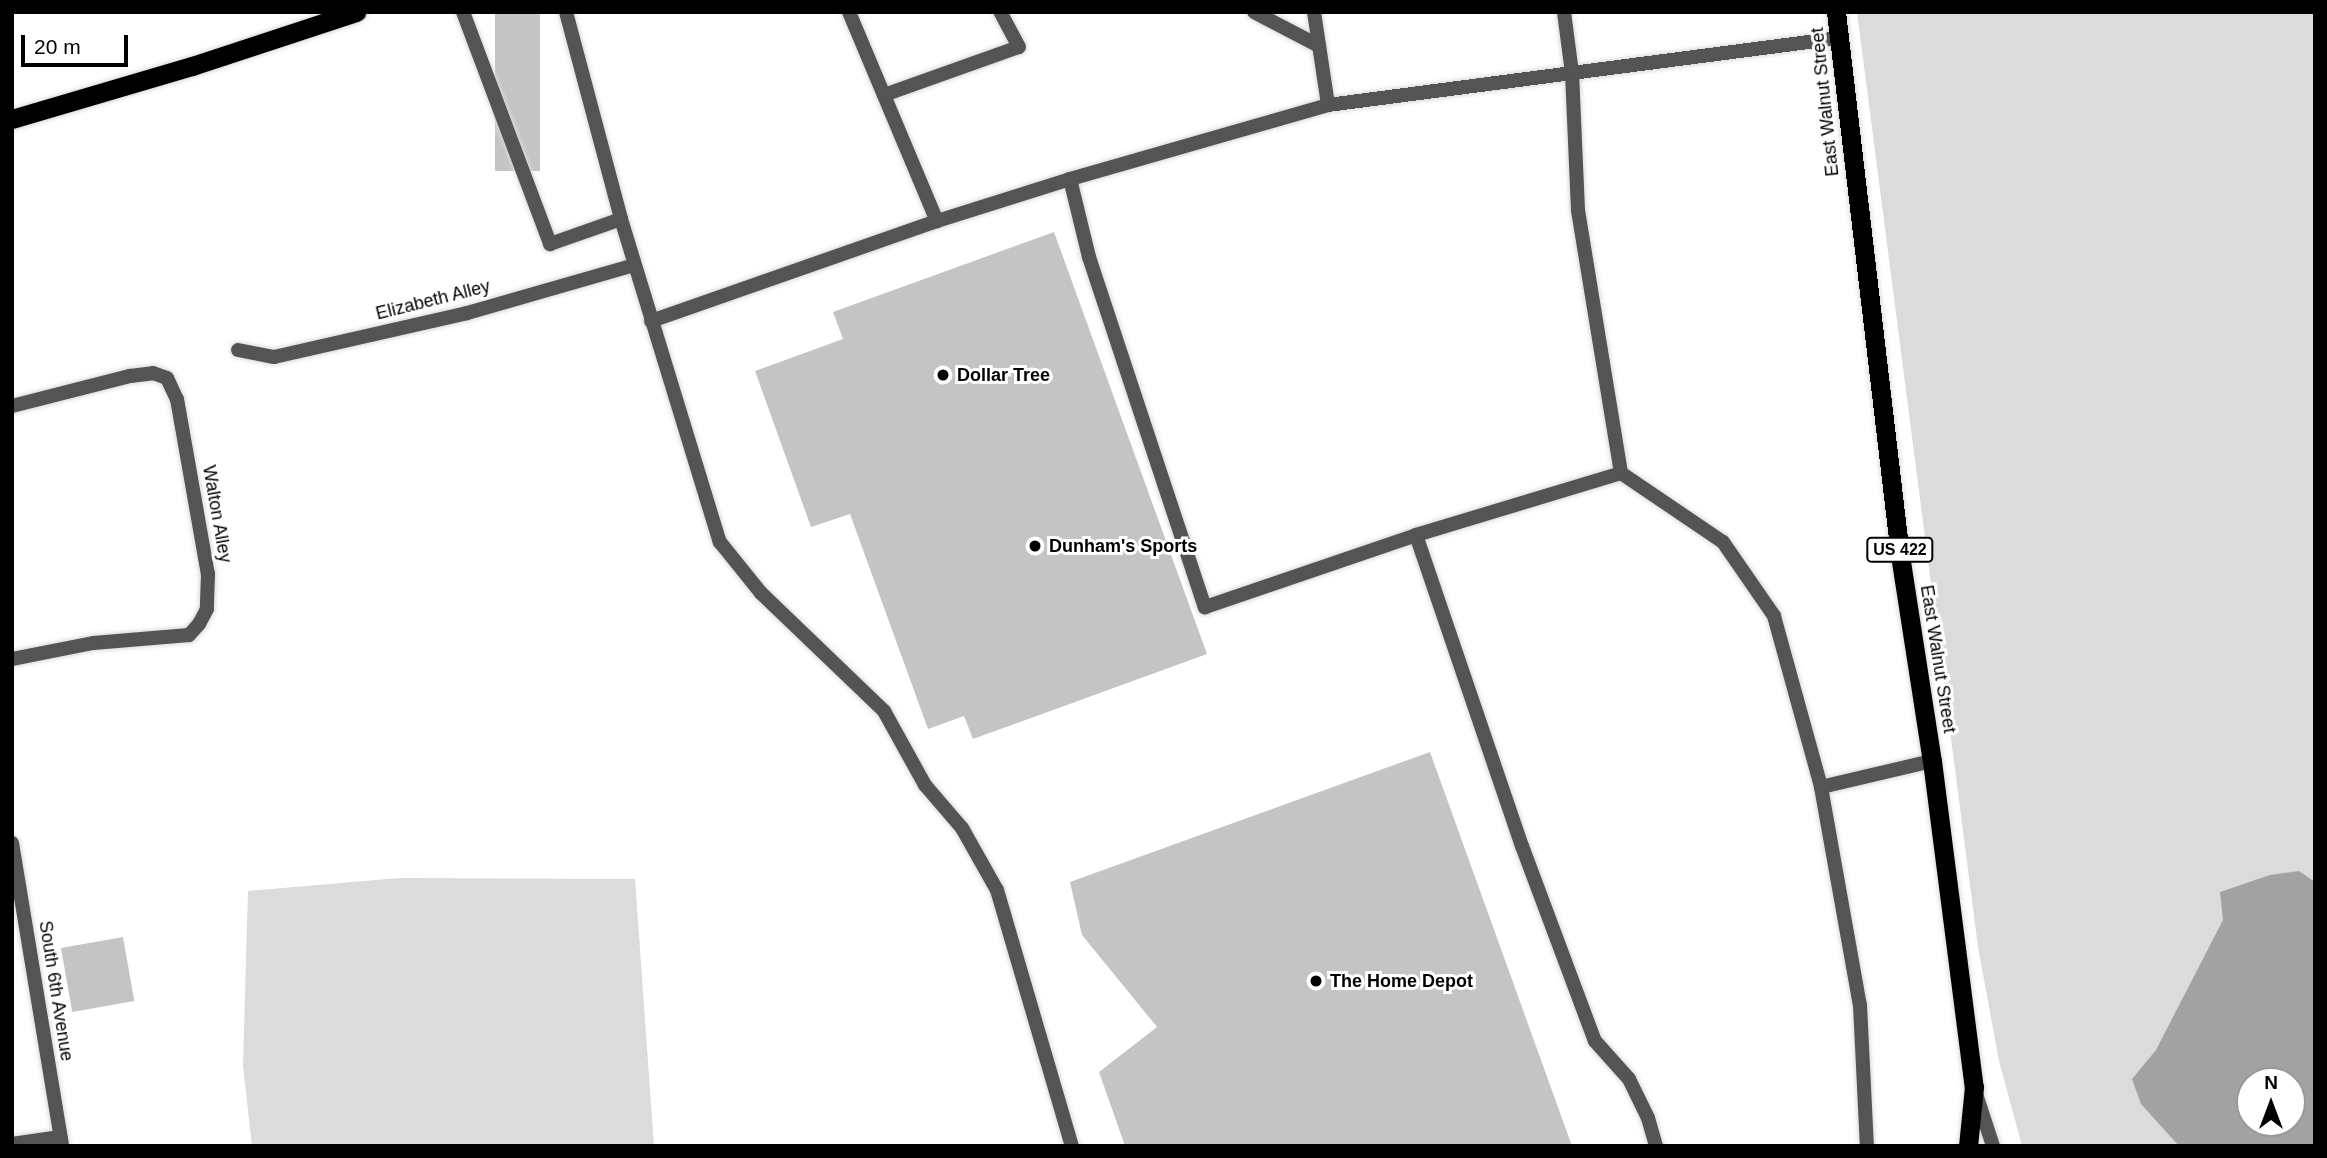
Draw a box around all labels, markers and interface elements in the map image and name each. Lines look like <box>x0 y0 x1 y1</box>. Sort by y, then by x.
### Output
scale bar <box>24 21 131 65</box>
street label: East Walnut Street <box>1806 27 1844 177</box>
text: 20 m <box>34 35 81 58</box>
street label: Elizabeth Alley <box>373 275 493 325</box>
place label: Dollar Tree <box>957 364 1050 386</box>
marker: Dollar Tree <box>935 367 951 383</box>
street label: Walton Alley <box>198 463 236 565</box>
place label: Dunham's Sports <box>1049 535 1197 557</box>
marker: Dunham's Sports <box>1027 538 1043 554</box>
road number: US 422 <box>1865 538 1935 562</box>
street label: East Walnut Street <box>1916 584 1960 734</box>
street label: South 6th Avenue <box>34 919 78 1063</box>
place label: The Home Depot <box>1330 970 1473 992</box>
marker: The Home Depot <box>1308 973 1324 989</box>
north arrow <box>2236 1067 2306 1137</box>
text: N <box>2264 1072 2278 1093</box>

